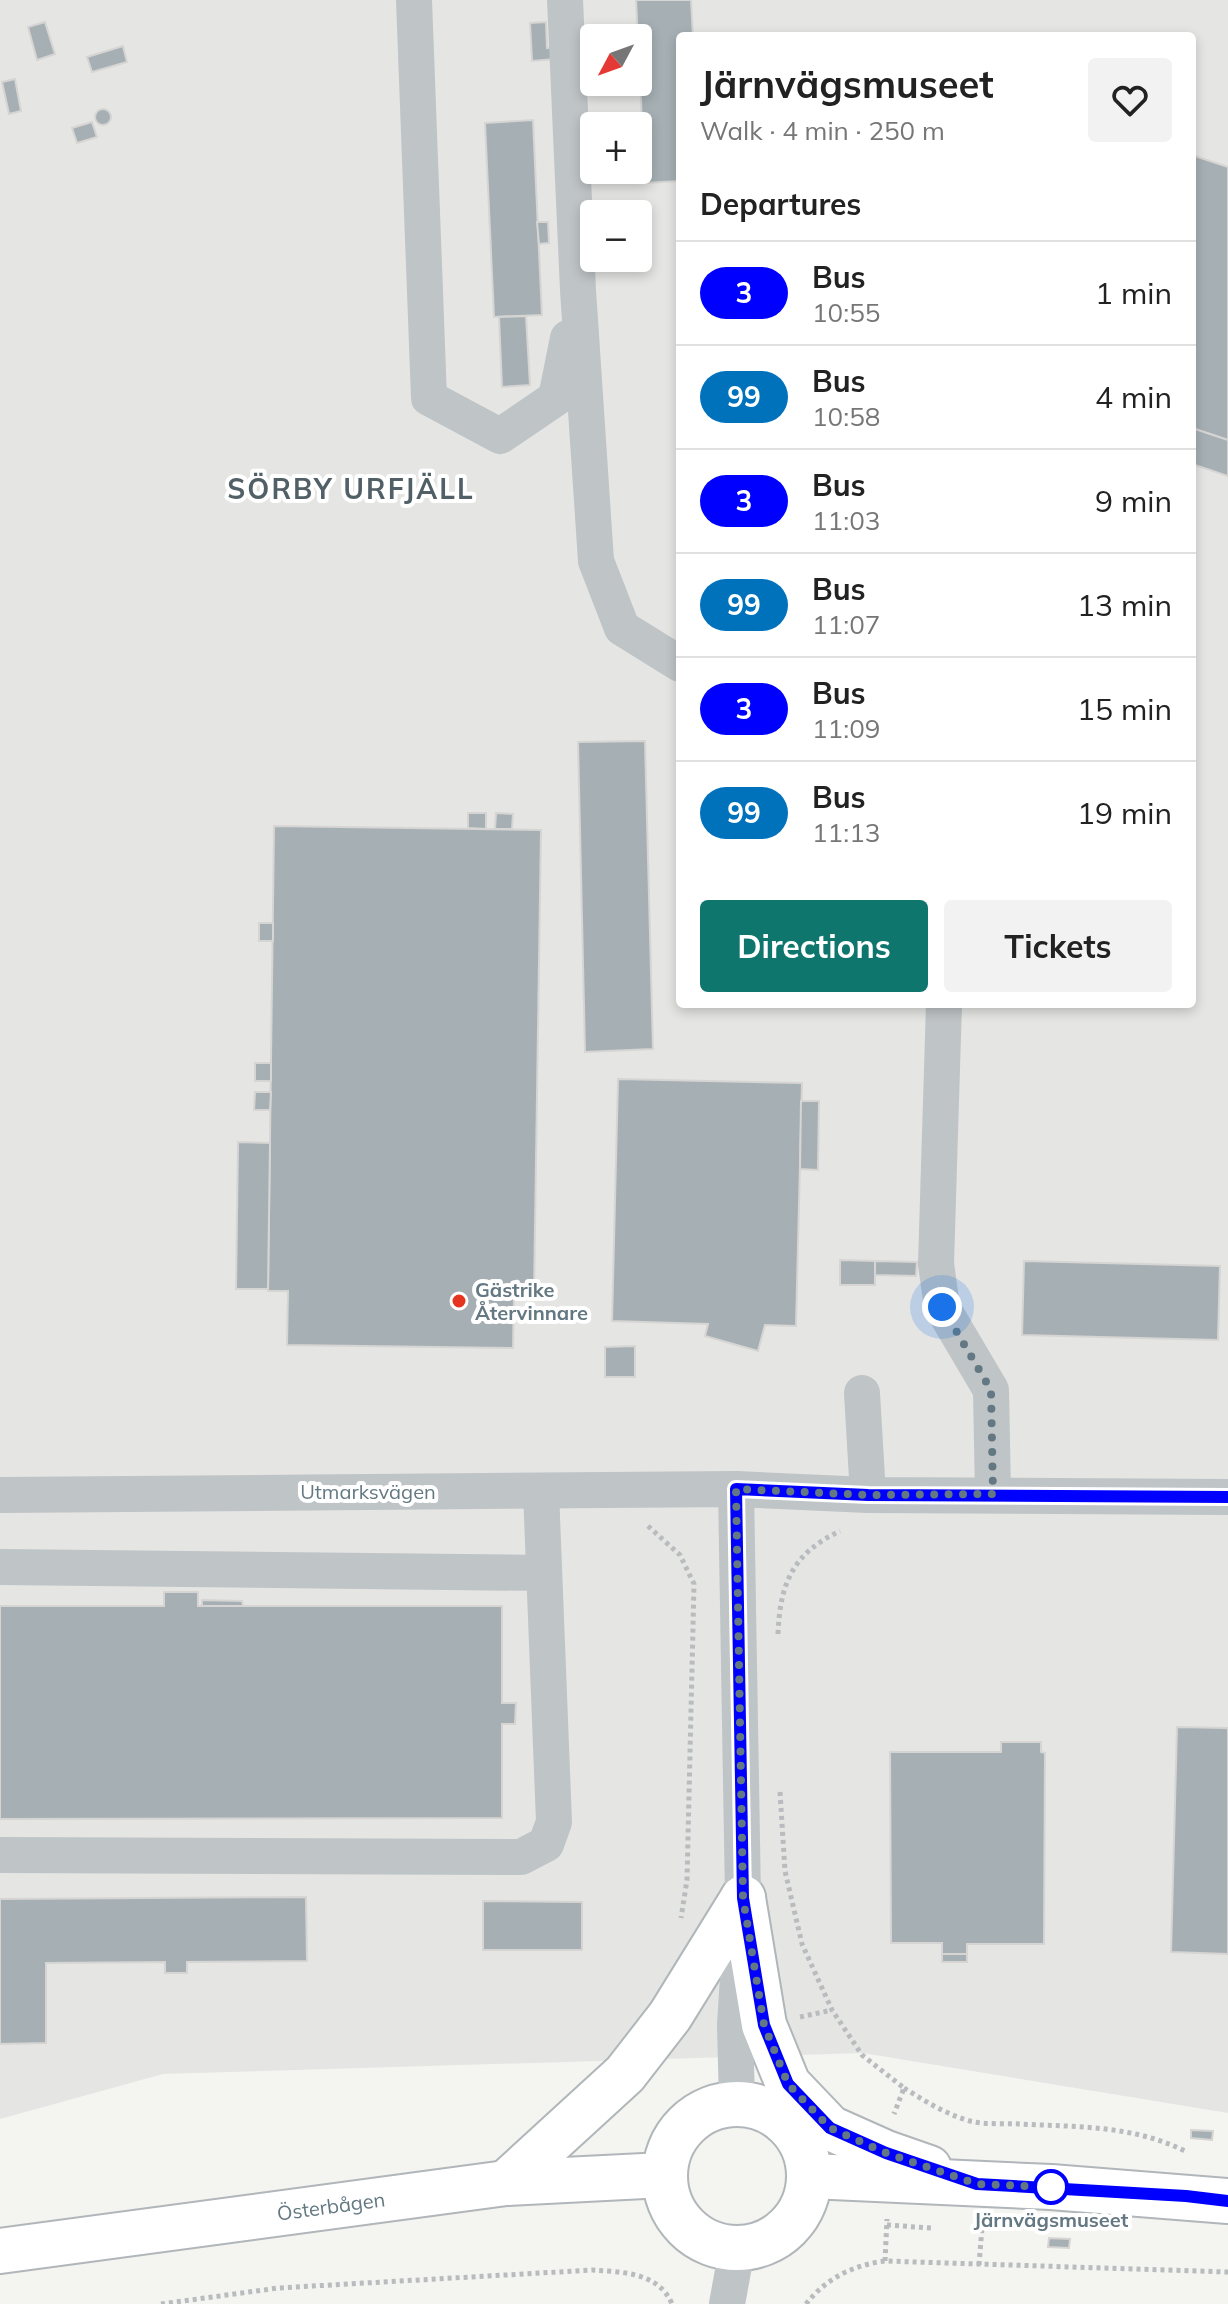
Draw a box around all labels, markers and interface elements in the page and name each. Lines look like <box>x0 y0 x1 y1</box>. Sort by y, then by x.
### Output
north arrow <box>580 24 652 96</box>
map controls <box>580 24 652 272</box>
button: heart <box>1088 58 1172 142</box>
text: Järnvägsmuseet <box>700 60 994 108</box>
button: + <box>580 112 652 184</box>
text: Walk · 4 min · 250 m <box>700 114 945 147</box>
text: Departures <box>700 185 861 223</box>
button: − <box>580 200 652 272</box>
text: Bus <box>812 258 866 296</box>
text: 1 min <box>1095 274 1172 312</box>
text: 3 <box>736 275 752 310</box>
text: 10:55 <box>812 296 880 329</box>
text: Bus <box>812 362 866 400</box>
text: 4 min <box>1095 378 1172 416</box>
text: 99 <box>727 379 761 414</box>
text: 10:58 <box>812 400 880 433</box>
text: Bus <box>812 466 866 504</box>
district label: SÖRBY URFJÄLL <box>227 471 475 506</box>
text: 9 min <box>1095 482 1172 520</box>
text: 3 <box>736 483 752 518</box>
text: 11:03 <box>812 504 880 537</box>
text: Bus <box>812 570 866 608</box>
text: 13 min <box>1077 586 1172 624</box>
text: 99 <box>727 587 761 622</box>
text: 11:07 <box>812 608 880 641</box>
text: Bus <box>812 674 866 712</box>
text: 15 min <box>1077 690 1172 728</box>
text: 3 <box>736 691 752 726</box>
text: 11:09 <box>812 712 880 745</box>
text: Bus <box>812 778 866 816</box>
text: 19 min <box>1077 794 1172 832</box>
text: 99 <box>727 795 761 830</box>
text: 11:13 <box>812 816 880 849</box>
button: Directions <box>700 900 928 992</box>
button: Tickets <box>944 900 1172 992</box>
place label: Gästrike Återvinnare <box>475 1277 588 1325</box>
your location <box>922 1287 962 1327</box>
marker: Gästrike Återvinnare <box>450 1292 468 1310</box>
street label: Utmarksvägen <box>300 1479 436 1504</box>
marker: Järnvägsmuseet <box>1034 2170 1068 2204</box>
street label: Österbågen <box>275 2186 387 2226</box>
place label: Järnvägsmuseet <box>974 2207 1129 2232</box>

